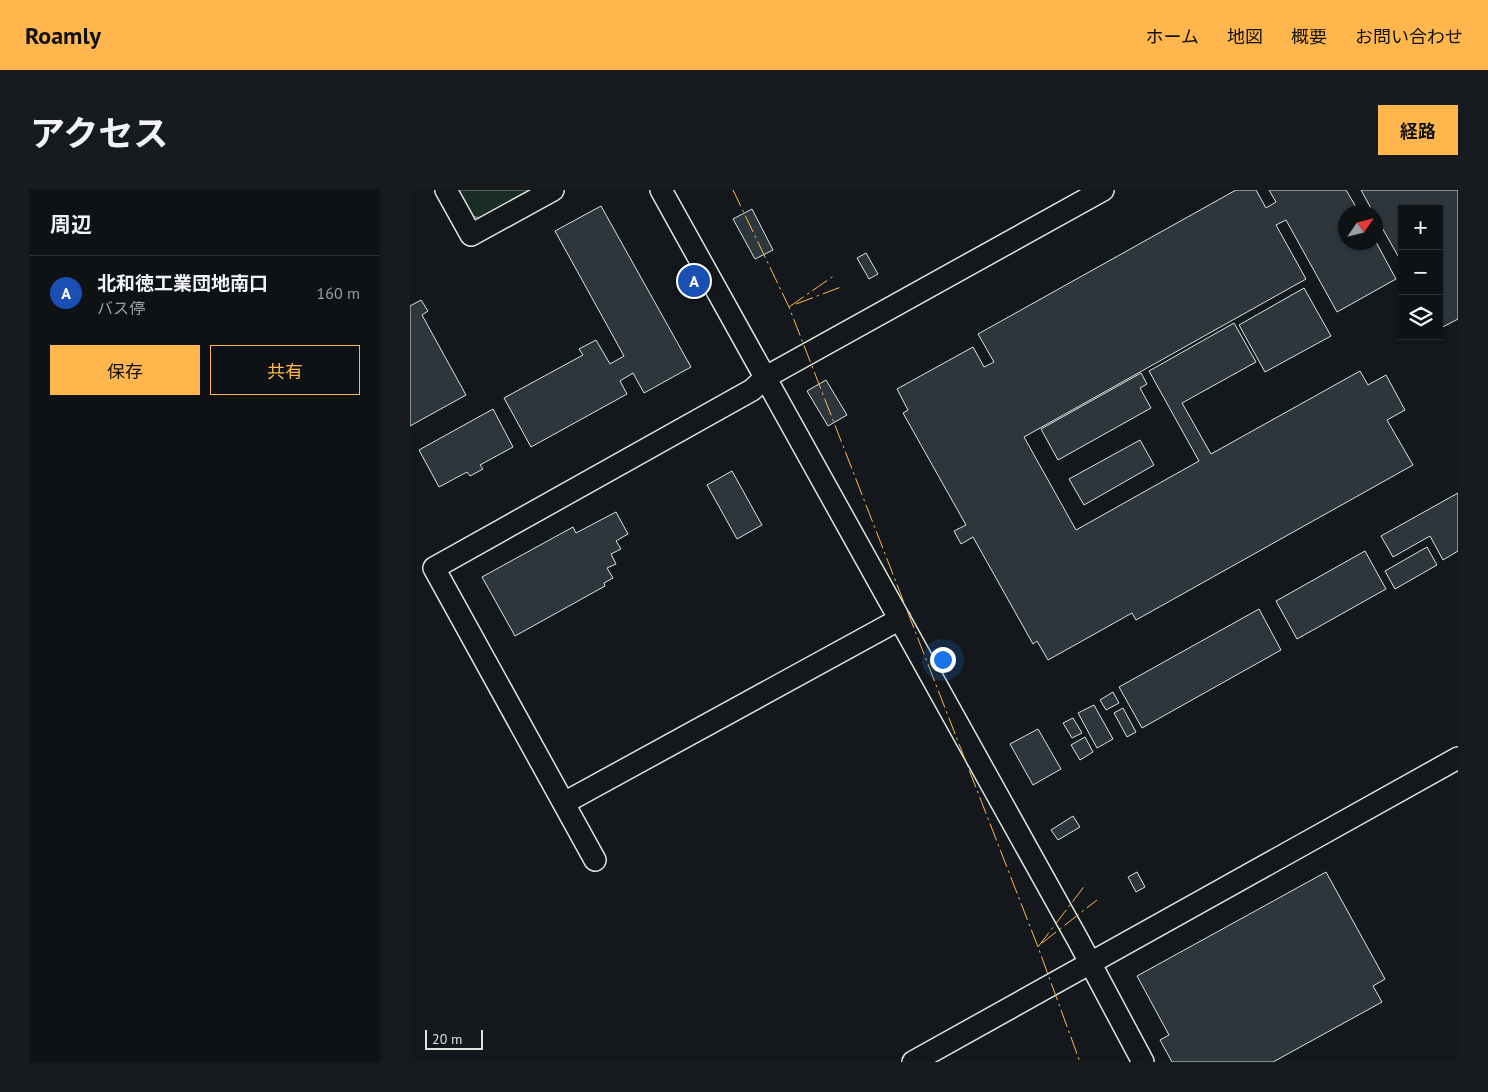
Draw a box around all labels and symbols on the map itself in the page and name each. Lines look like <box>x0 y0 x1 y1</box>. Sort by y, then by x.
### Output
north arrow <box>1338 205 1383 250</box>
pin: A <box>678 262 710 300</box>
your location <box>930 647 956 673</box>
scale bar <box>425 1027 482 1050</box>

